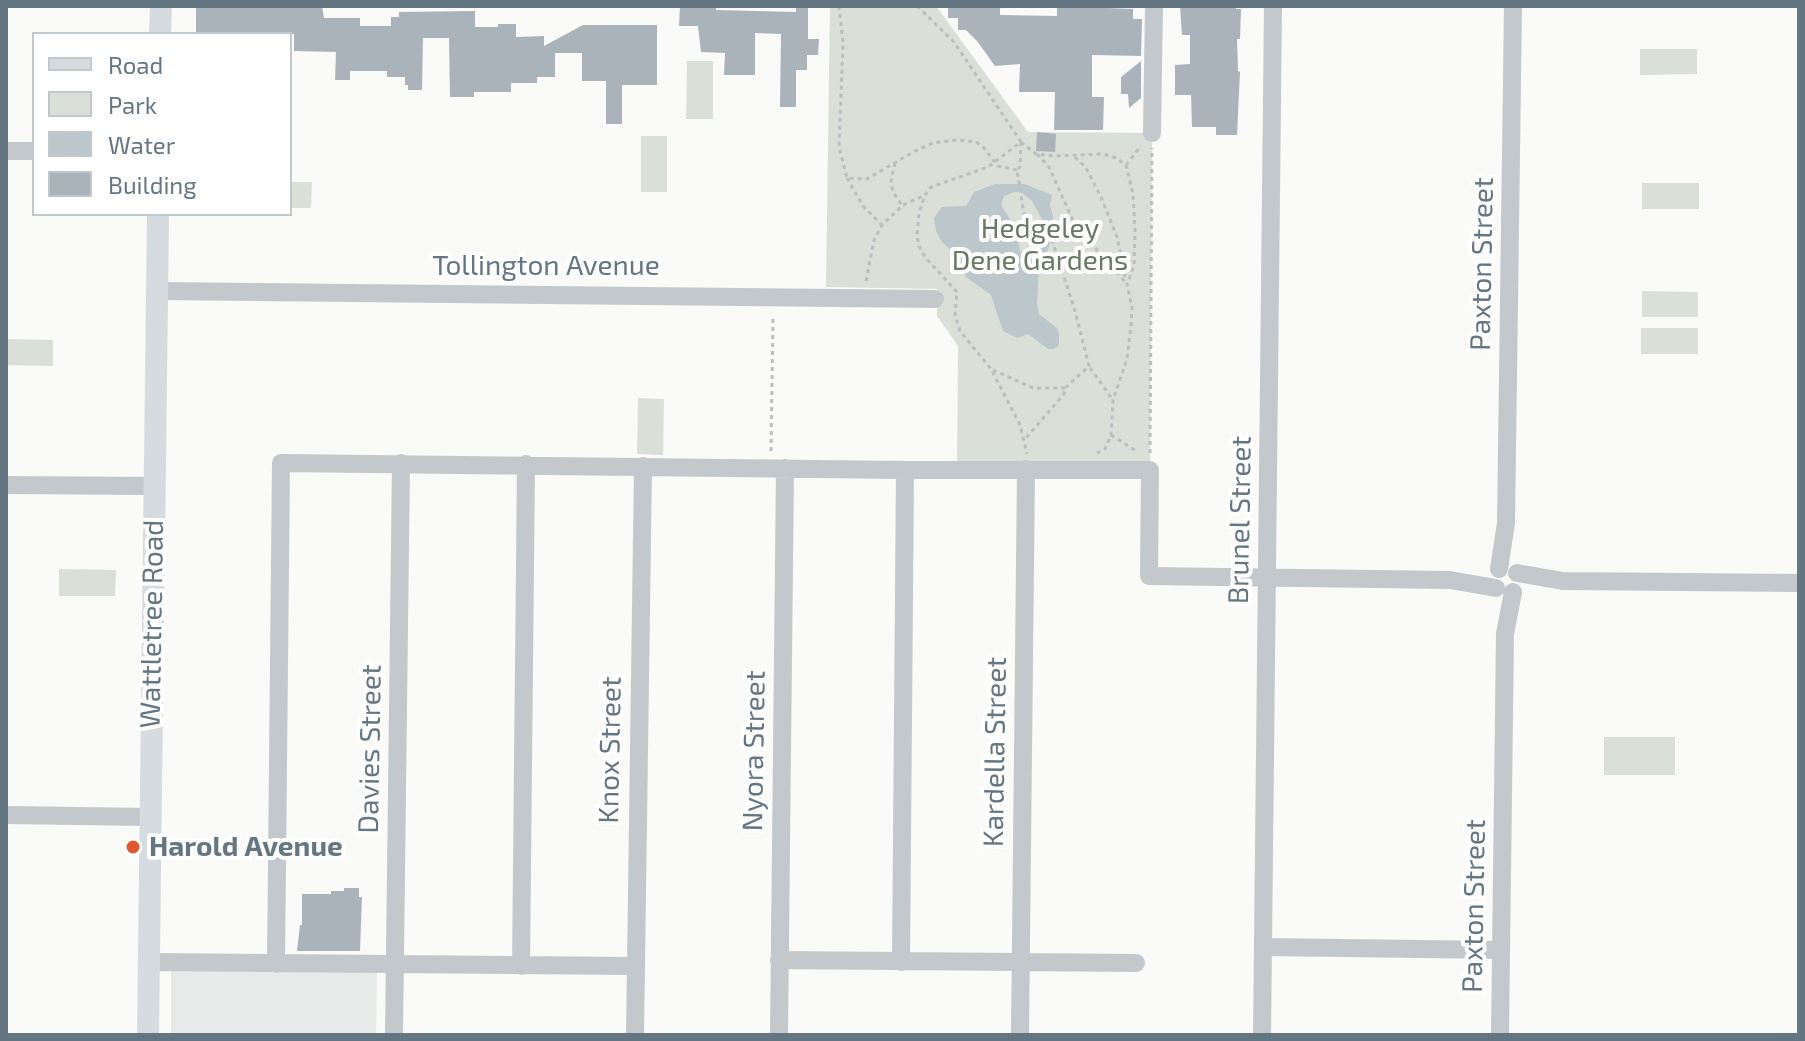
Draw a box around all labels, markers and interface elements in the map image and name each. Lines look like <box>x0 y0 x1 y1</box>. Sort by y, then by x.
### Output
legend <box>32 32 292 216</box>
text: Road <box>108 50 163 79</box>
text: Park <box>108 90 157 119</box>
text: Water <box>108 130 175 159</box>
text: Building <box>108 170 197 199</box>
street label: Paxton Street <box>1464 177 1500 351</box>
park label: Hedgeley Dene Gardens <box>952 212 1128 278</box>
street label: Tollington Avenue <box>432 249 660 283</box>
street label: Brunel Street <box>1222 436 1258 604</box>
street label: Wattletree Road <box>133 519 171 729</box>
street label: Kardella Street <box>977 657 1013 847</box>
street label: Davies Street <box>352 664 388 834</box>
street label: Nyora Street <box>736 670 772 832</box>
street label: Knox Street <box>592 676 628 824</box>
street label: Paxton Street <box>1456 819 1492 993</box>
place label: Harold Avenue <box>149 830 343 864</box>
marker: Harold Avenue <box>124 838 142 856</box>

